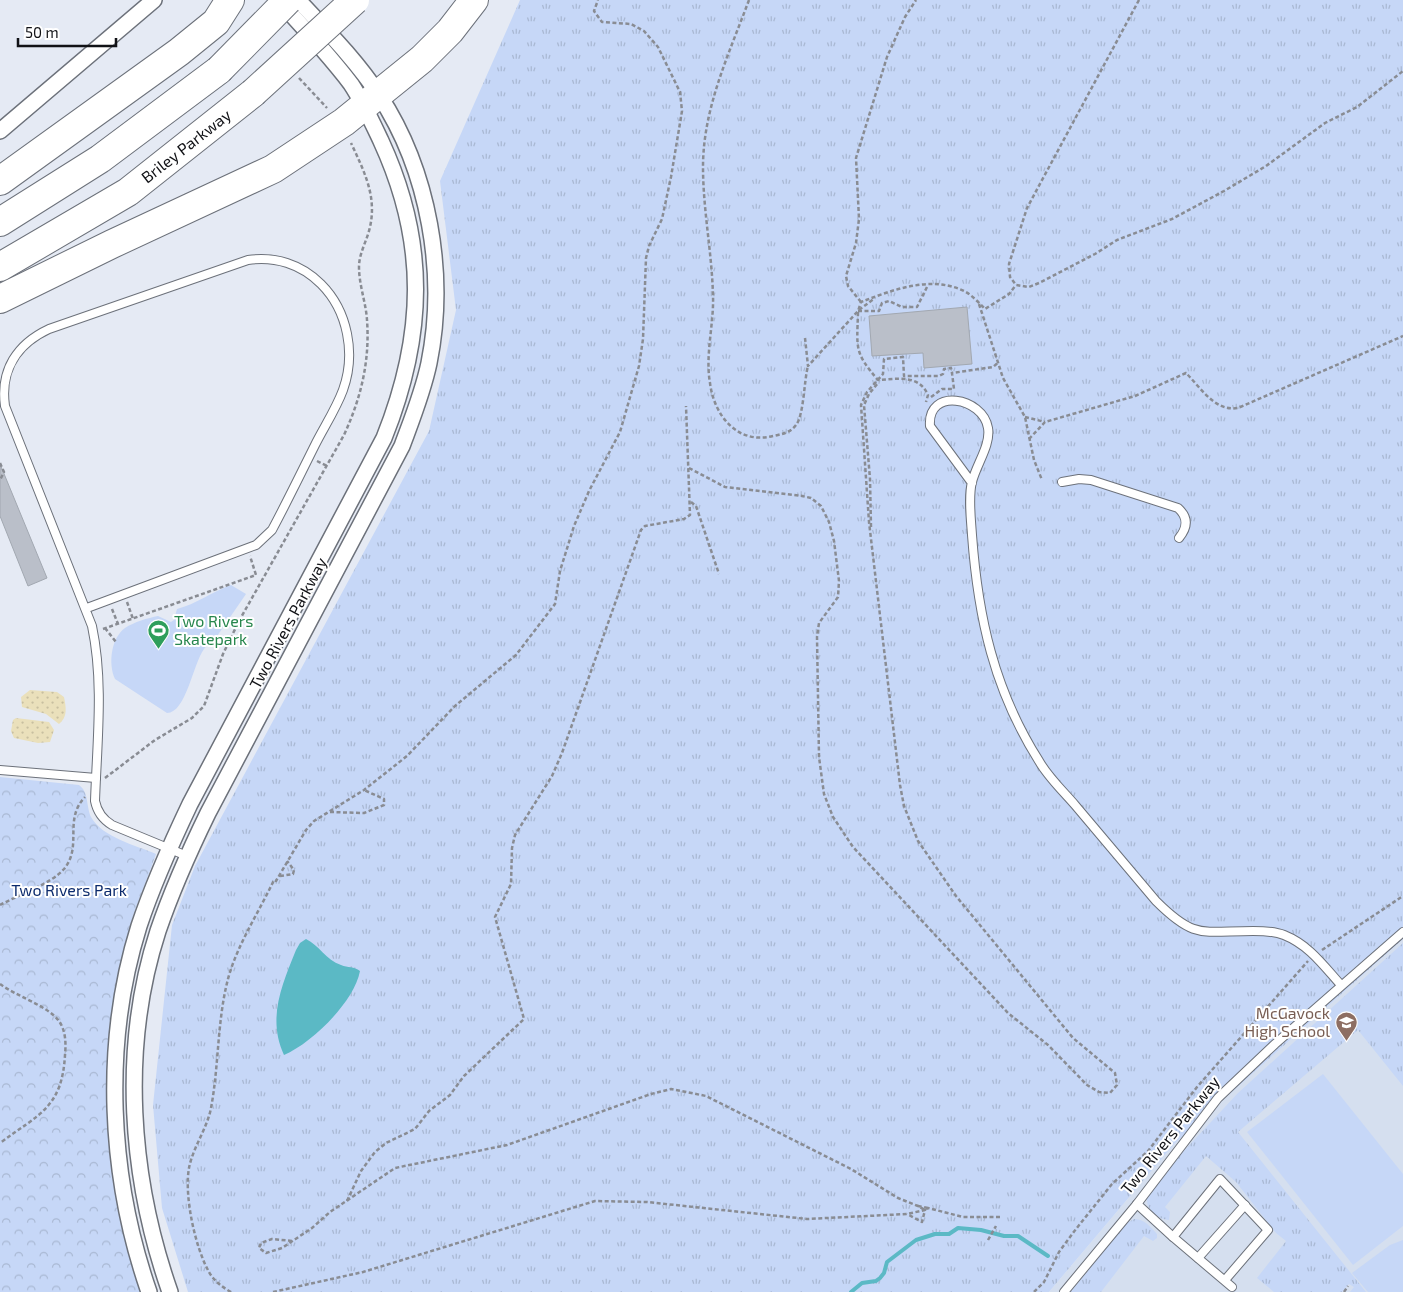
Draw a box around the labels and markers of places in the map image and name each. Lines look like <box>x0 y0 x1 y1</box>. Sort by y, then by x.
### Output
place label: Two Rivers Skatepark <box>174 611 253 648</box>
sports icon: Two Rivers Skatepark <box>146 618 170 649</box>
place label: McGavock High School <box>1245 1003 1330 1040</box>
school or university icon: McGavock High School <box>1334 1010 1358 1041</box>

